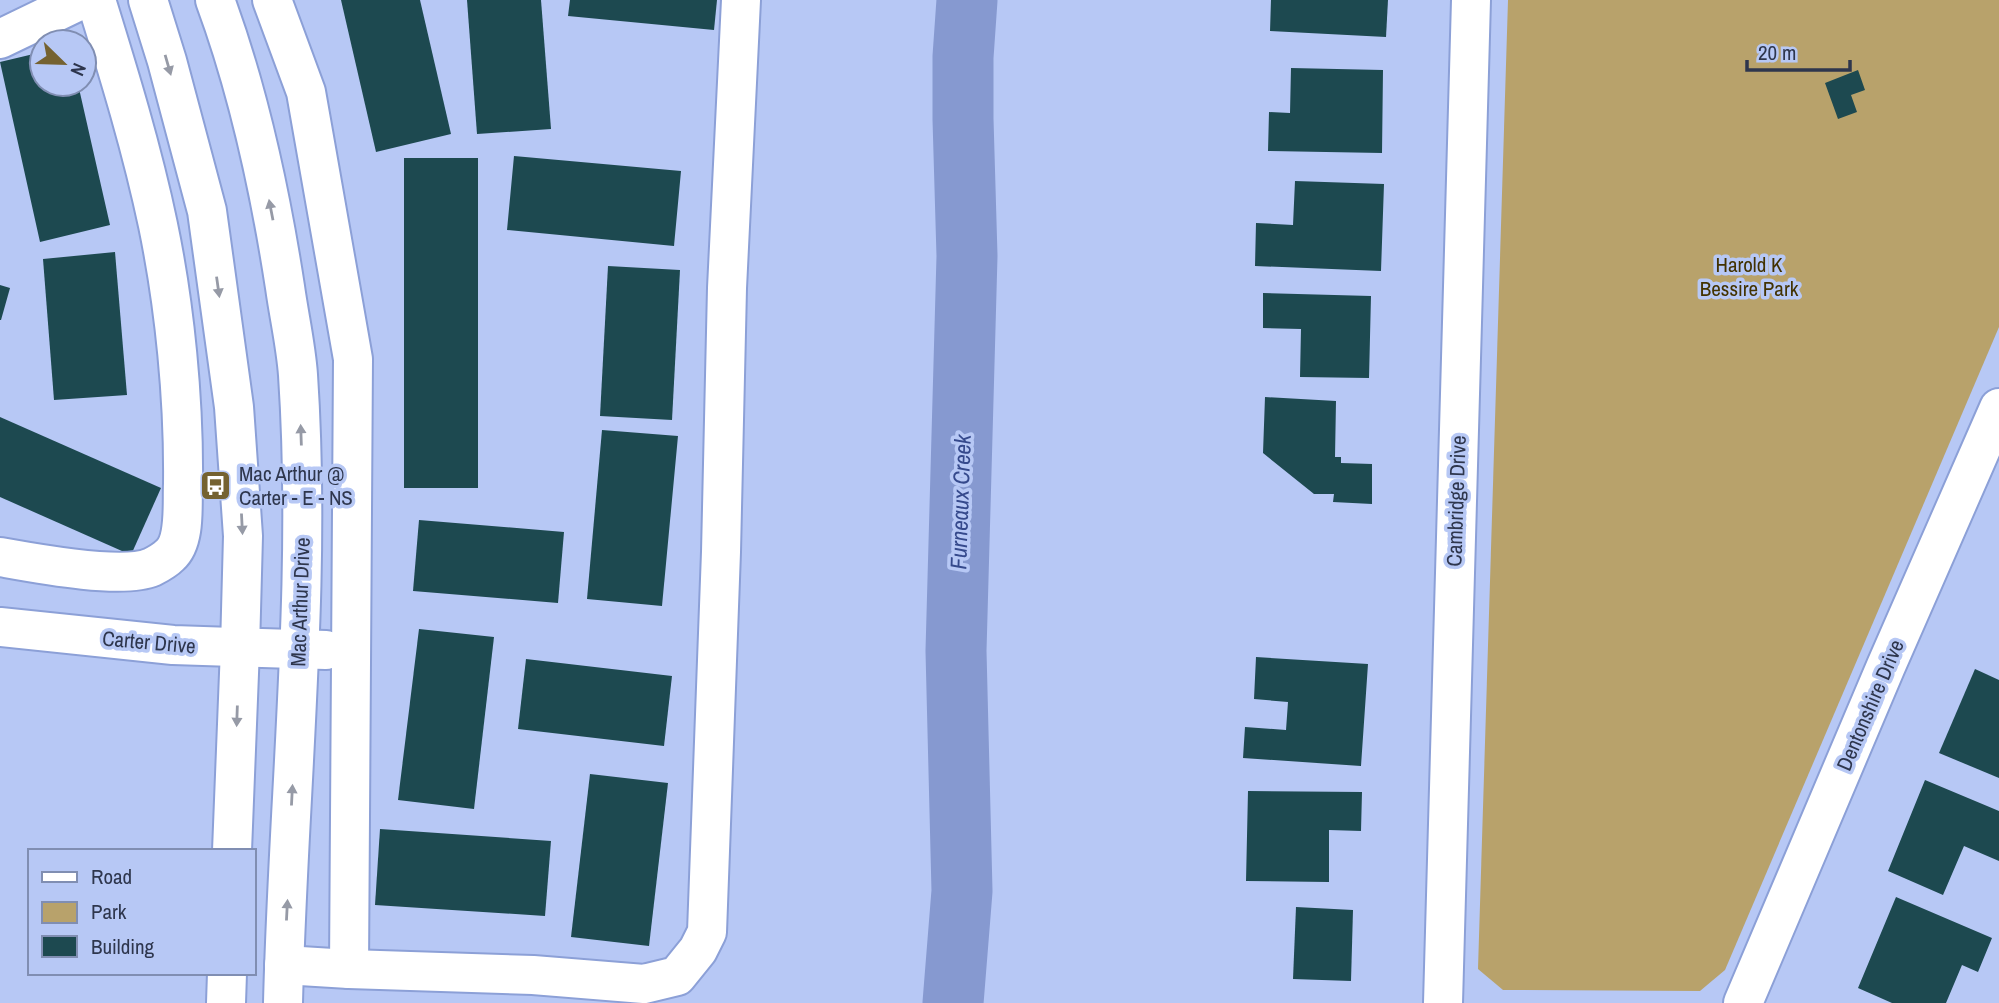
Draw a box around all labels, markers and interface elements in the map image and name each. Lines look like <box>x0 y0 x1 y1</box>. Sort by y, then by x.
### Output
north arrow <box>28 28 98 98</box>
scale bar <box>1747 28 1850 72</box>
text: 20 m <box>1758 38 1796 67</box>
one-way arrow <box>164 55 174 76</box>
text: N <box>64 59 93 80</box>
one-way arrow <box>265 199 276 221</box>
park label: Harold K Bessire Park <box>1700 250 1799 303</box>
one-way arrow <box>212 276 223 298</box>
one-way arrow <box>295 424 306 446</box>
water label: Furneaux Creek <box>942 432 978 570</box>
street label: Cambridge Drive <box>1439 435 1473 567</box>
place label: Mac Arthur @ Carter - E - NS <box>239 459 353 512</box>
bus stop icon: Mac Arthur @ Carter - E - NS <box>199 468 233 502</box>
one-way arrow <box>237 513 248 535</box>
street label: Mac Arthur Drive <box>283 537 317 667</box>
street label: Carter Drive <box>101 623 197 661</box>
street label: Dentonshire Drive <box>1829 635 1911 775</box>
one-way arrow <box>232 706 243 728</box>
one-way arrow <box>287 784 298 806</box>
legend <box>28 849 256 975</box>
text: Road <box>91 862 132 891</box>
text: Park <box>91 897 127 926</box>
one-way arrow <box>281 899 292 921</box>
text: Building <box>91 932 155 961</box>

